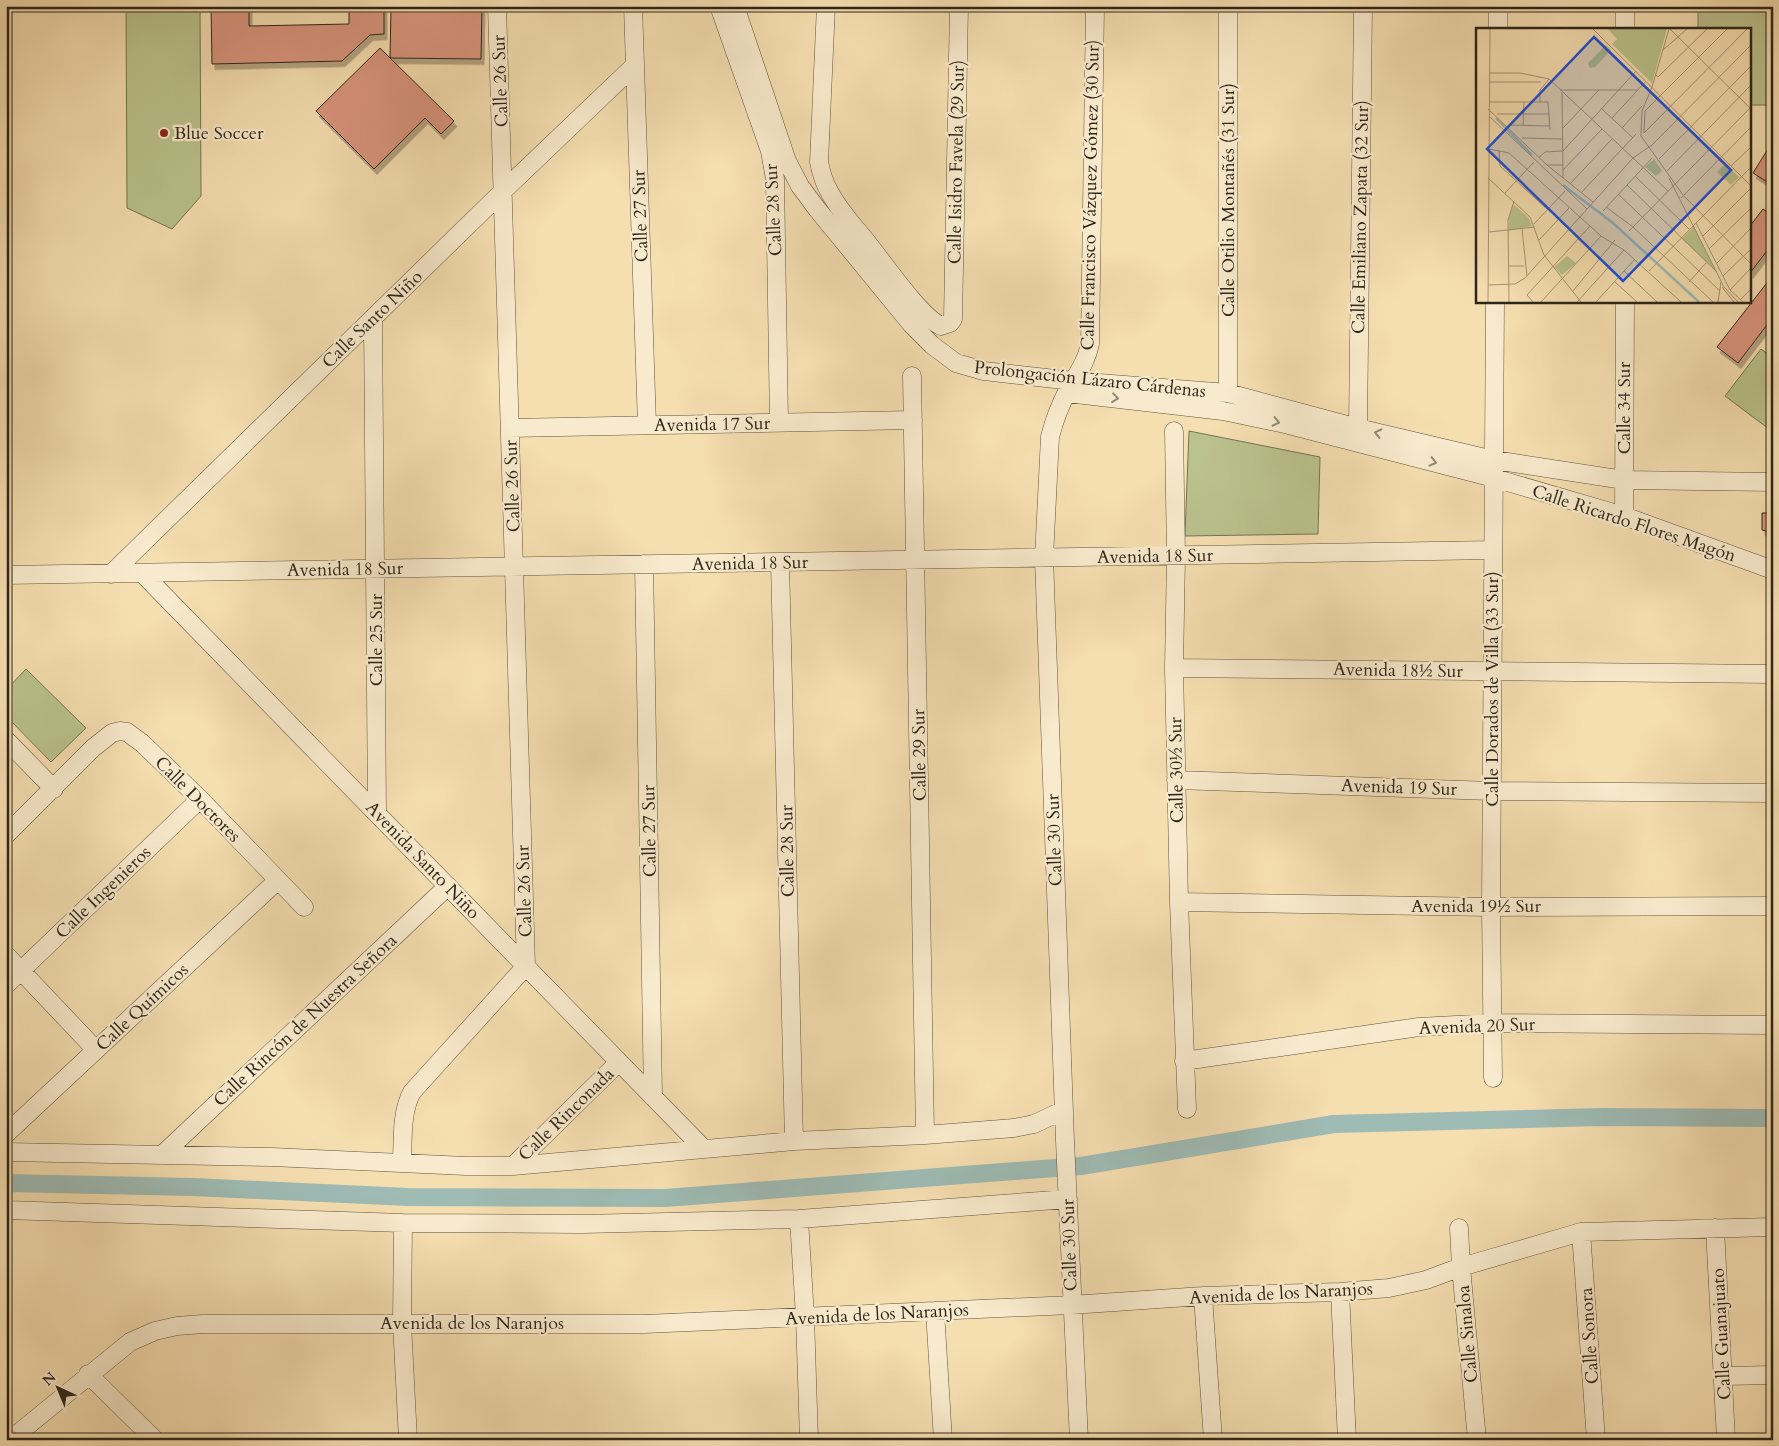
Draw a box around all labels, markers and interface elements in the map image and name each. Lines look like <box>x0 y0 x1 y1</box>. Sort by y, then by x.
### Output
inset map <box>1476 28 1752 302</box>
street label: Calle 26 Sur <box>486 34 515 128</box>
street label: Calle Francisco Vázquez Gómez (30 Sur) <box>1075 40 1106 351</box>
street label: Calle Isidro Favela (29 Sur) <box>942 60 971 264</box>
street label: Calle Otilio Montañés (31 Sur) <box>1216 83 1241 317</box>
street label: Calle Emiliano Zapata (32 Sur) <box>1346 100 1375 334</box>
place label: Blue Soccer <box>174 121 264 146</box>
marker: Blue Soccer <box>158 127 170 139</box>
street label: Calle 28 Sur <box>759 163 788 257</box>
street label: Calle 27 Sur <box>626 169 655 263</box>
street label: Calle Santo Niño <box>316 265 428 374</box>
street label: Prolongación Lázaro Cárdenas <box>973 355 1207 404</box>
street label: Calle 34 Sur <box>1612 361 1637 454</box>
one-way arrow <box>1111 392 1119 403</box>
street label: Avenida 17 Sur <box>654 411 771 438</box>
one-way arrow <box>1271 416 1280 427</box>
one-way arrow <box>1374 428 1383 439</box>
street label: Calle 26 Sur <box>498 439 527 533</box>
one-way arrow <box>1429 456 1438 467</box>
street label: Calle Ricardo Flores Magón <box>1529 479 1740 568</box>
street label: Avenida 18 Sur <box>1097 543 1214 570</box>
street label: Avenida 18 Sur <box>692 550 809 577</box>
street label: Avenida 18 Sur <box>287 556 404 583</box>
street label: Calle Dorados de Villa (33 Sur) <box>1480 571 1505 807</box>
street label: Calle 25 Sur <box>364 593 389 686</box>
street label: Avenida 18½ Sur <box>1333 657 1464 684</box>
street label: Calle 29 Sur <box>906 708 933 801</box>
street label: Calle 30½ Sur <box>1163 716 1190 823</box>
street label: Calle Doctores <box>149 751 246 848</box>
street label: Avenida 19 Sur <box>1340 773 1458 802</box>
street label: Calle 27 Sur <box>636 784 663 877</box>
street label: Calle 30 Sur <box>1040 793 1069 887</box>
street label: Avenida Santo Niño <box>360 796 486 925</box>
street label: Calle 28 Sur <box>774 804 801 897</box>
street label: Calle Ingenieros <box>50 840 157 944</box>
street label: Calle 26 Sur <box>510 844 539 938</box>
street label: Avenida 19½ Sur <box>1411 894 1541 919</box>
street label: Calle Rincón de Nuestra Señora <box>208 928 403 1112</box>
street label: Calle Químicos <box>91 958 194 1057</box>
street label: Avenida 20 Sur <box>1418 1012 1536 1041</box>
street label: Calle Rinconada <box>513 1062 620 1167</box>
street label: Calle 30 Sur <box>1055 1198 1084 1292</box>
street label: Calle Guanajuato <box>1706 1267 1737 1400</box>
street label: Avenida de los Naranjos <box>1189 1276 1373 1311</box>
street label: Calle Sinaloa <box>1451 1284 1484 1384</box>
street label: Calle Sonora <box>1574 1287 1605 1385</box>
street label: Avenida de los Naranjos <box>785 1297 969 1332</box>
street label: Avenida de los Naranjos <box>380 1311 564 1336</box>
north arrow <box>32 1364 82 1414</box>
text: N <box>38 1368 60 1390</box>

